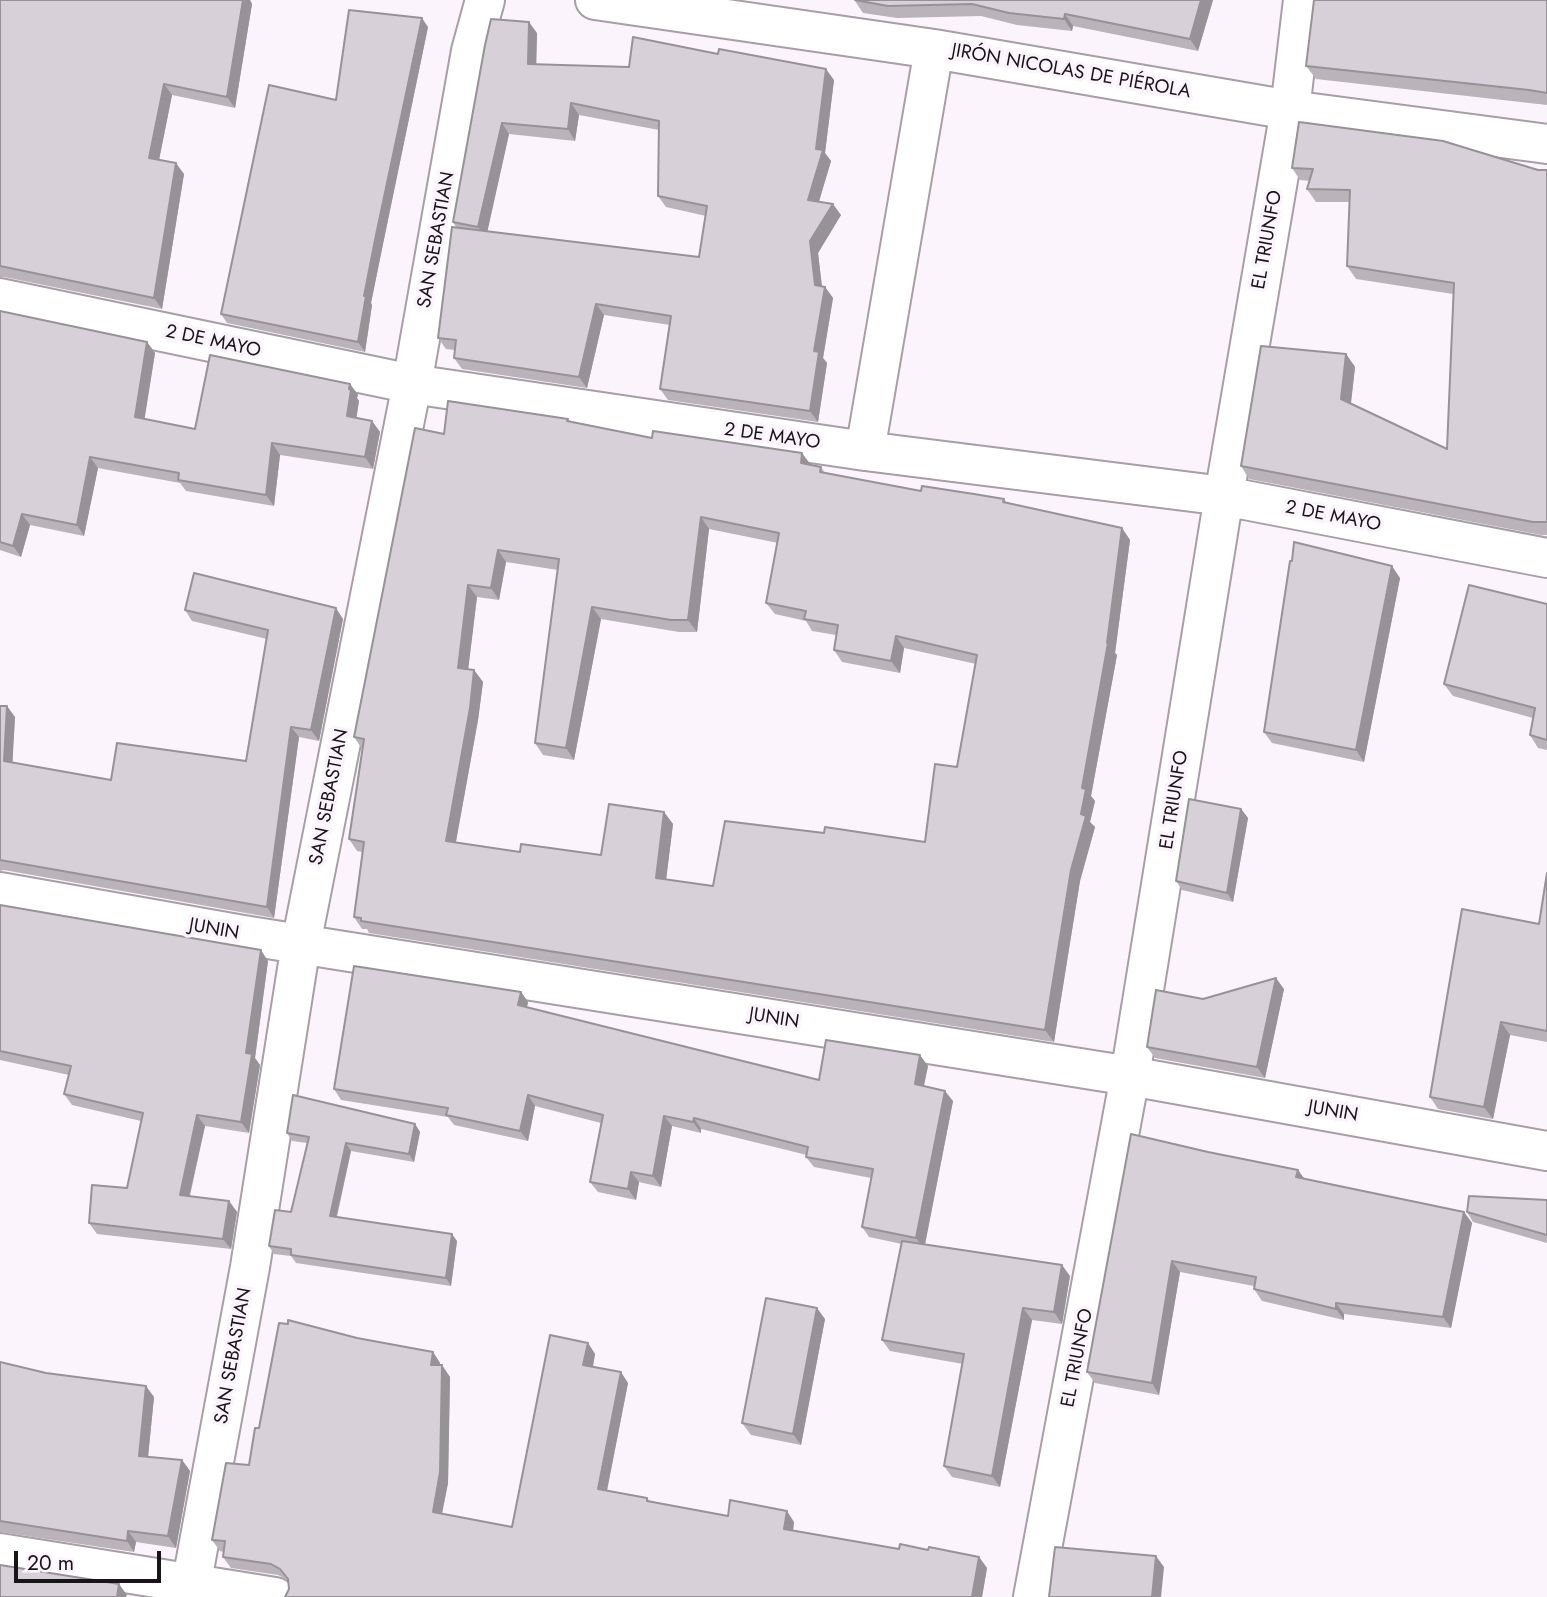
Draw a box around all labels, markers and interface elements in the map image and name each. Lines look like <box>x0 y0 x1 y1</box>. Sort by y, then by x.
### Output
street label: JIRÓN NICOLAS DE PIÉROLA <box>950 40 1192 104</box>
street label: SAN SEBASTIAN <box>414 170 460 310</box>
street label: EL TRIUNFO <box>1248 189 1288 291</box>
street label: 2 DE MAYO <box>163 321 263 363</box>
street label: 2 DE MAYO <box>722 419 822 455</box>
street label: 2 DE MAYO <box>1283 497 1383 537</box>
street label: SAN SEBASTIAN <box>306 727 354 867</box>
street label: EL TRIUNFO <box>1156 749 1194 851</box>
street label: JUNIN <box>187 914 241 946</box>
street label: JUNIN <box>747 1004 801 1034</box>
street label: JUNIN <box>1306 1096 1360 1128</box>
street label: SAN SEBASTIAN <box>211 1286 257 1426</box>
street label: EL TRIUNFO <box>1057 1307 1099 1409</box>
scale bar <box>18 1538 164 1582</box>
text: 20 m <box>27 1548 74 1578</box>

